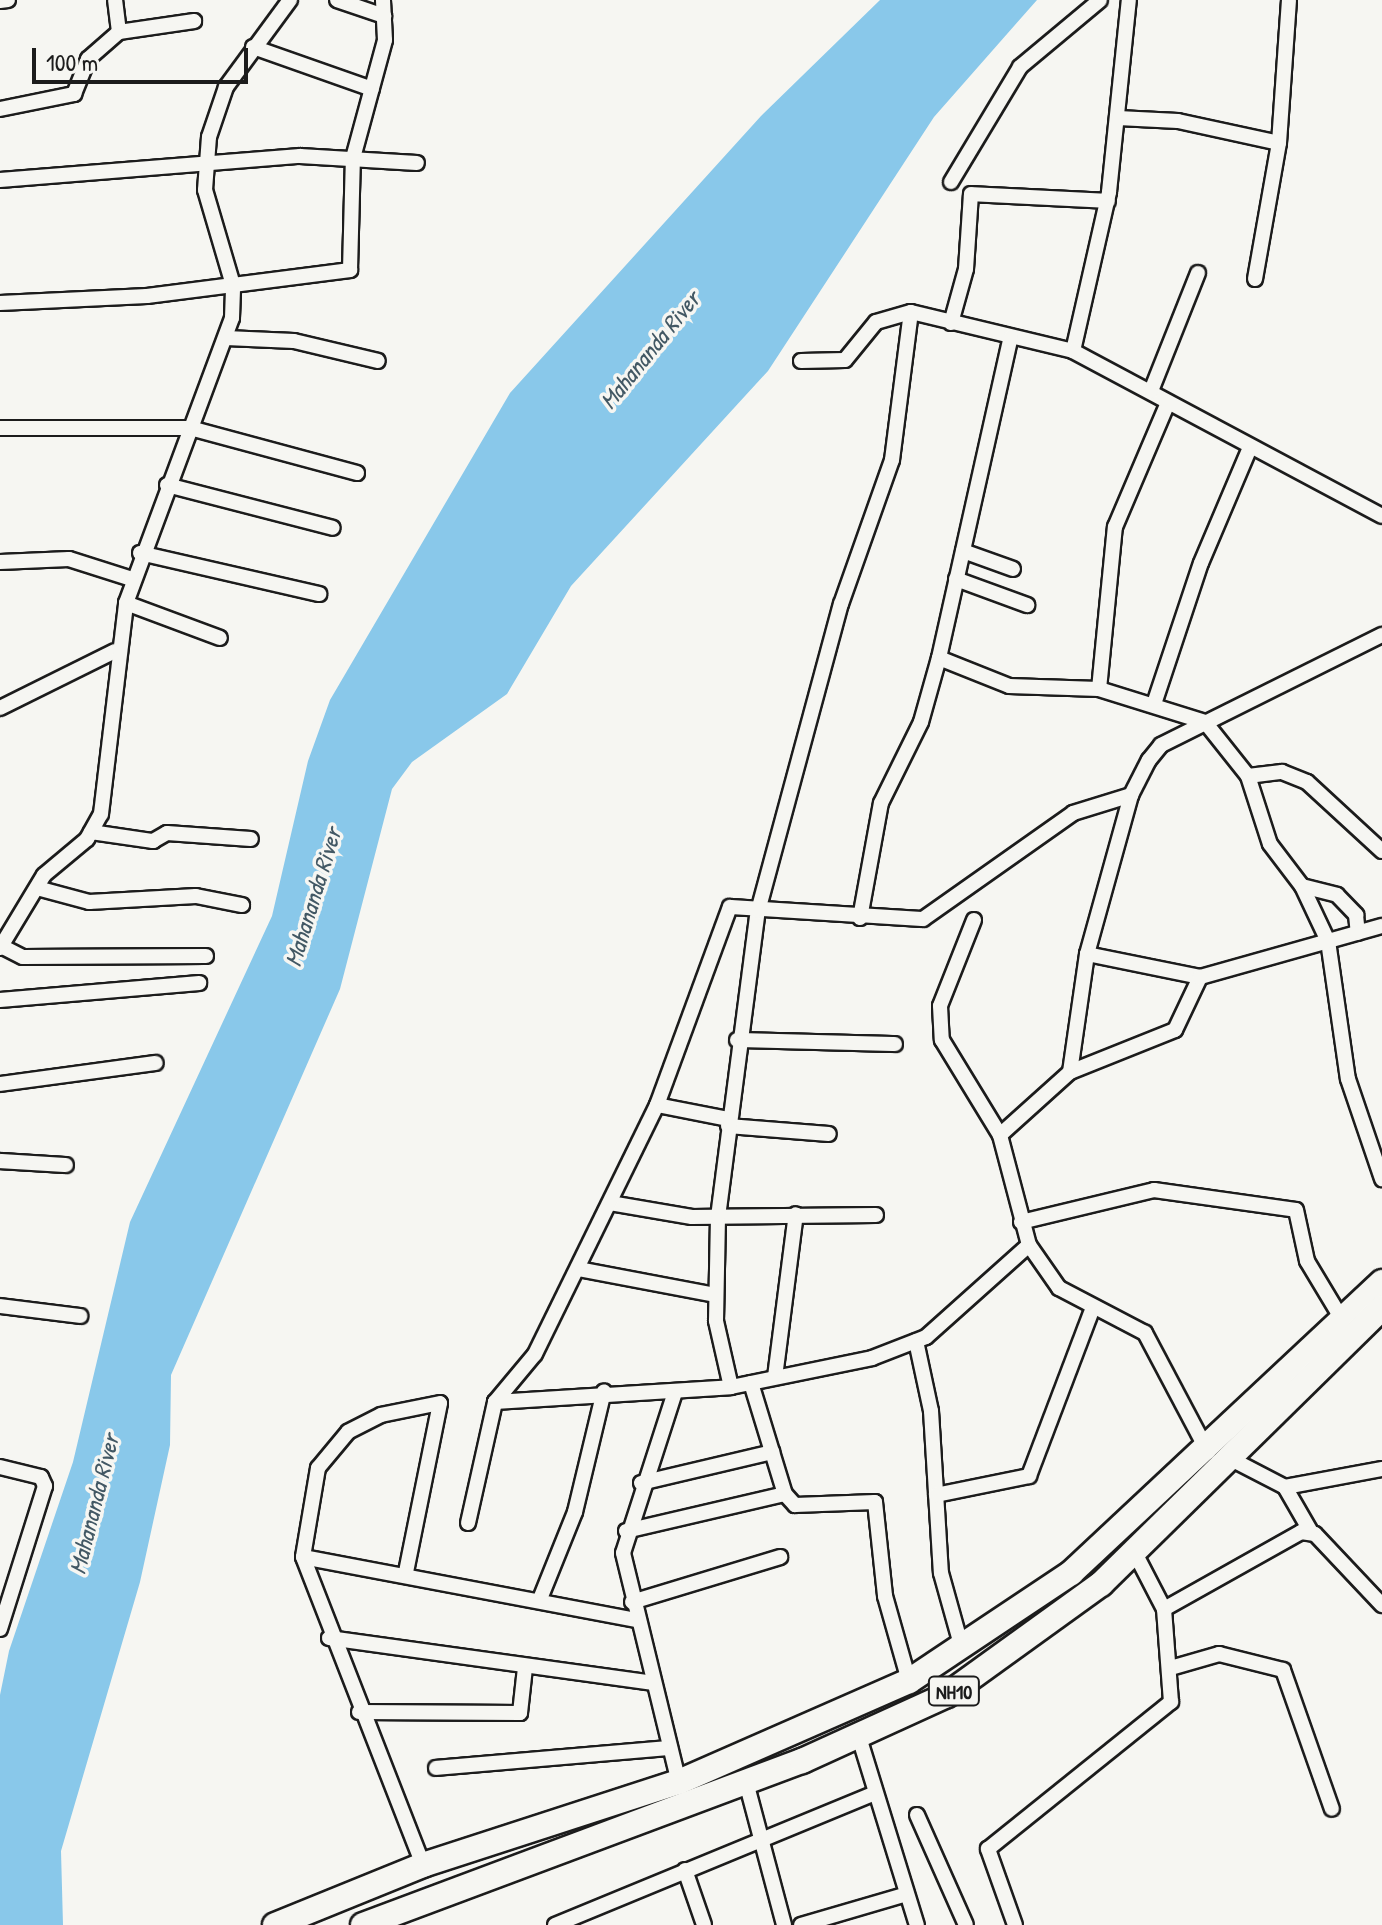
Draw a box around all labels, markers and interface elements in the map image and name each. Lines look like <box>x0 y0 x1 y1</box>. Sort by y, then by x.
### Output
scale bar <box>36 32 252 82</box>
text: 100 m <box>46 46 98 78</box>
water label: Mahananda River <box>594 285 706 415</box>
water label: Mahananda River <box>278 824 348 970</box>
water label: Mahananda River <box>63 1431 125 1577</box>
road number: NH10 <box>926 1675 982 1707</box>

